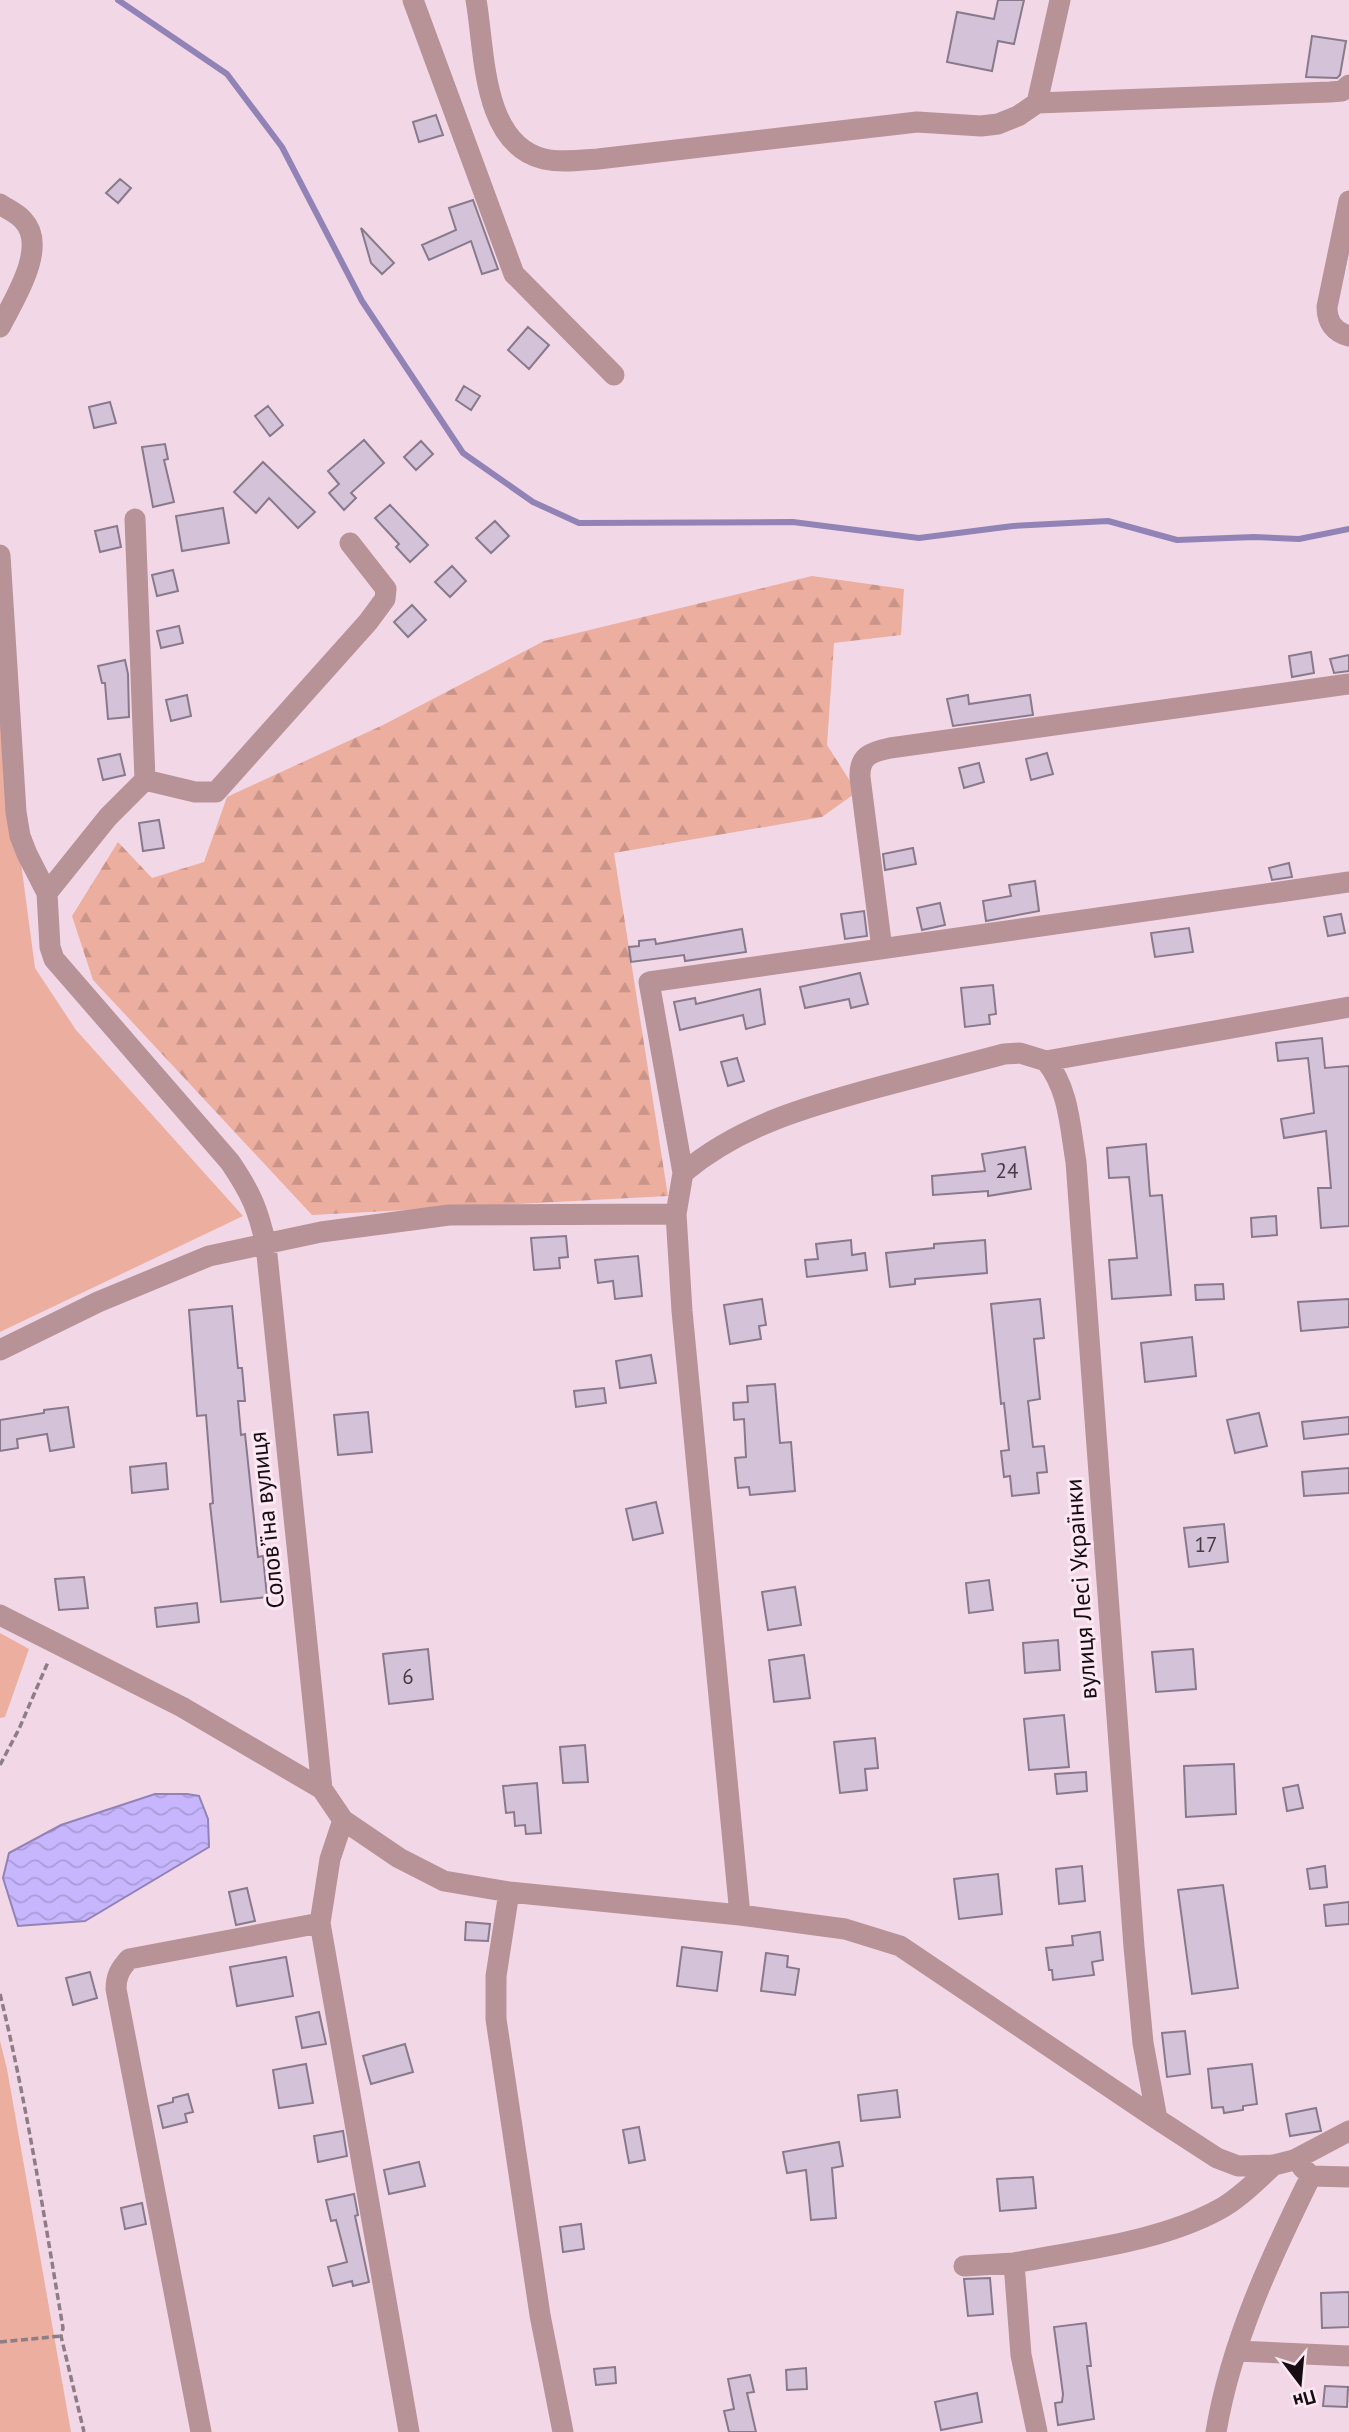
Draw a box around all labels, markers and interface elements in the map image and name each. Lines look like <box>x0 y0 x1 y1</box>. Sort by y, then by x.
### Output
house number: 24 <box>996 1157 1018 1184</box>
street label: Соловʼїна вулиця <box>242 1430 291 1610</box>
street label: вулиця Лесі Українки <box>1057 1478 1104 1700</box>
house number: 17 <box>1195 1531 1217 1558</box>
house number: 6 <box>402 1663 414 1690</box>
north arrow <box>1265 2348 1335 2418</box>
text: Пн <box>1291 2385 1319 2414</box>

